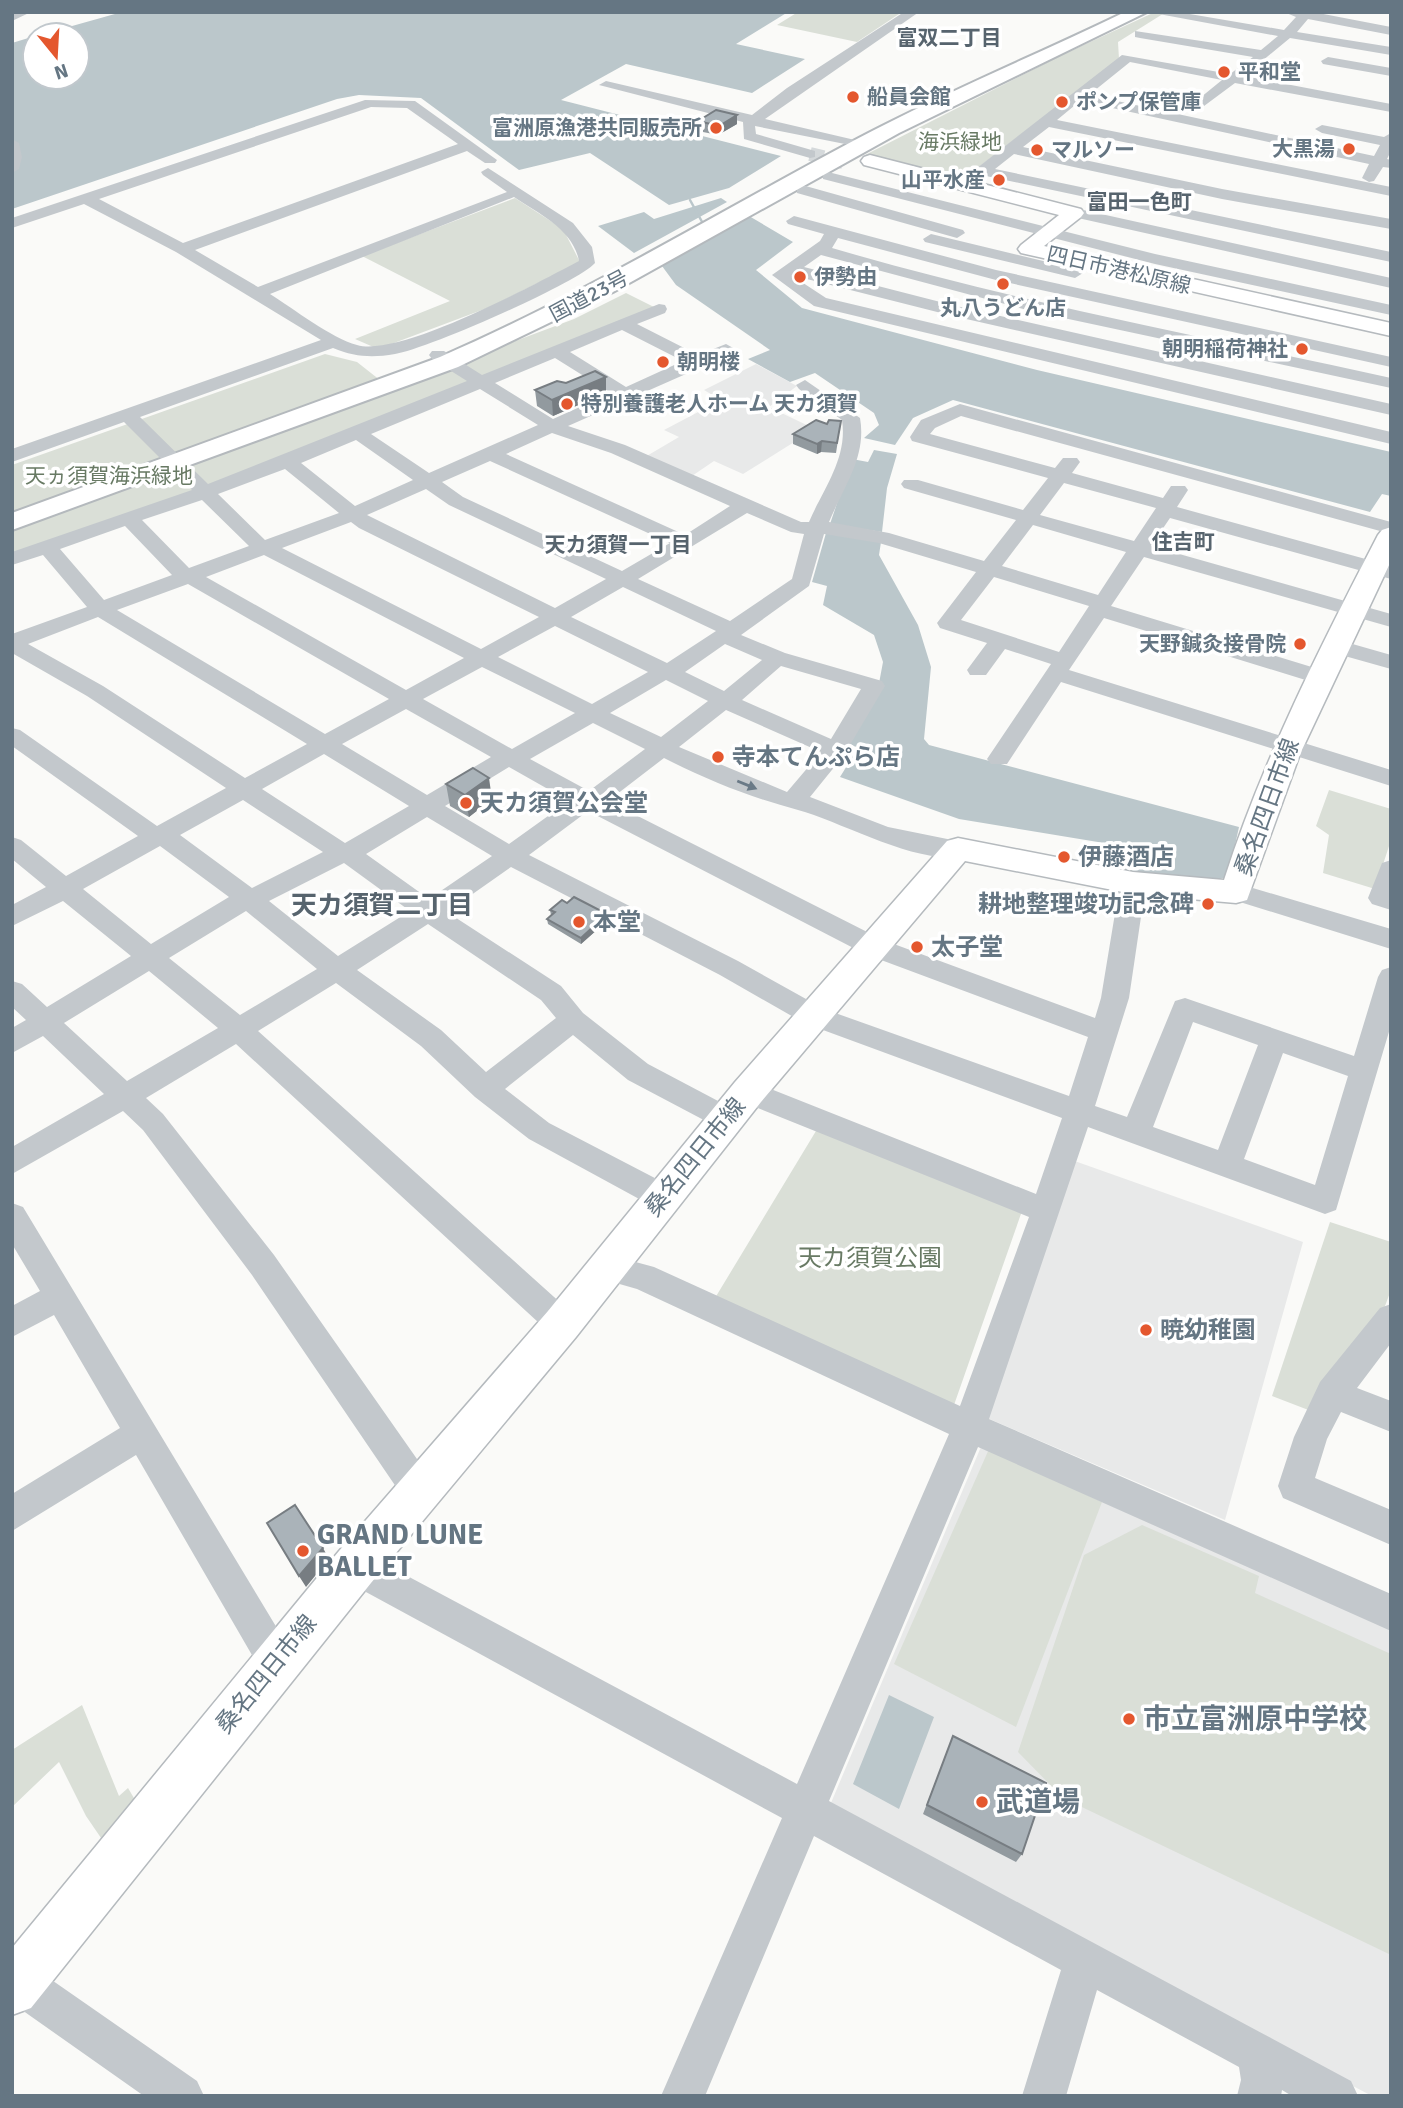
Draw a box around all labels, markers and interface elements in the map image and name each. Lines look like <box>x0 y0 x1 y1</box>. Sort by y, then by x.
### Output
north arrow <box>21 21 91 91</box>
district label: 富双二丁目 <box>897 25 1002 51</box>
text: N <box>51 58 71 85</box>
place label: 平和堂 <box>1238 59 1301 85</box>
marker: 平和堂 <box>1216 64 1232 80</box>
place label: 船員会館 <box>867 84 951 110</box>
marker: 船員会館 <box>845 89 861 105</box>
place label: ポンプ保管庫 <box>1076 89 1201 115</box>
marker: ポンプ保管庫 <box>1054 94 1070 110</box>
place label: 富洲原漁港共同販売所 <box>492 115 702 141</box>
marker: 富洲原漁港共同販売所 <box>708 120 724 136</box>
park label: 海浜緑地 <box>918 129 1002 155</box>
place label: 大黒湯 <box>1272 136 1335 162</box>
place label: マルソー <box>1051 137 1135 163</box>
marker: 大黒湯 <box>1341 141 1357 157</box>
marker: マルソー <box>1029 142 1045 158</box>
place label: 山平水産 <box>901 167 985 193</box>
marker: 山平水産 <box>991 172 1007 188</box>
district label: 富田一色町 <box>1087 189 1192 215</box>
street label: 四日市港松原線 <box>1044 241 1194 299</box>
street label: 国道23号 <box>545 264 633 328</box>
place label: 伊勢由 <box>814 264 877 290</box>
marker: 伊勢由 <box>792 269 808 285</box>
marker: 丸八うどん店 <box>995 276 1011 292</box>
place label: 丸八うどん店 <box>940 295 1066 321</box>
place label: 朝明稲荷神社 <box>1162 336 1288 362</box>
marker: 朝明稲荷神社 <box>1294 341 1310 357</box>
place label: 朝明楼 <box>677 349 740 375</box>
marker: 朝明楼 <box>655 354 671 370</box>
place label: 特別養護老人ホーム 天カ須賀 <box>581 391 858 417</box>
marker: 特別養護老人ホーム 天カ須賀 <box>559 396 575 412</box>
park label: 天ヵ須賀海浜緑地 <box>25 463 193 489</box>
district label: 住吉町 <box>1152 529 1215 555</box>
district label: 天カ須賀一丁目 <box>545 532 692 558</box>
place label: 天野鍼灸接骨院 <box>1139 631 1286 657</box>
marker: 天野鍼灸接骨院 <box>1292 636 1308 652</box>
street label: 桑名四日市線 <box>1228 734 1306 880</box>
place label: 寺本てんぷら店 <box>732 742 900 772</box>
marker: 寺本てんぷら店 <box>710 749 726 765</box>
one-way arrow <box>737 779 757 791</box>
place label: 天カ須賀公会堂 <box>480 788 648 818</box>
marker: 天カ須賀公会堂 <box>458 795 474 811</box>
place label: 伊藤酒店 <box>1078 842 1174 872</box>
marker: 伊藤酒店 <box>1056 849 1072 865</box>
place label: 耕地整理竣功記念碑 <box>978 889 1194 919</box>
district label: 天カ須賀二丁目 <box>291 890 473 922</box>
marker: 耕地整理竣功記念碑 <box>1200 896 1216 912</box>
place label: 本堂 <box>593 907 641 937</box>
marker: 本堂 <box>571 914 587 930</box>
place label: 太子堂 <box>931 932 1003 962</box>
marker: 太子堂 <box>909 939 925 955</box>
street label: 桑名四日市線 <box>638 1092 752 1222</box>
park label: 天カ須賀公園 <box>798 1243 942 1273</box>
place label: 暁幼稚園 <box>1160 1315 1256 1345</box>
marker: 暁幼稚園 <box>1138 1322 1154 1338</box>
place label: GRAND LUNE BALLET <box>317 1518 483 1584</box>
marker: GRAND LUNE BALLET <box>295 1543 311 1559</box>
street label: 桑名四日市線 <box>209 1609 323 1739</box>
place label: 市立富洲原中学校 <box>1143 1702 1367 1736</box>
marker: 市立富洲原中学校 <box>1121 1711 1137 1727</box>
place label: 武道場 <box>996 1785 1080 1819</box>
marker: 武道場 <box>974 1794 990 1810</box>

